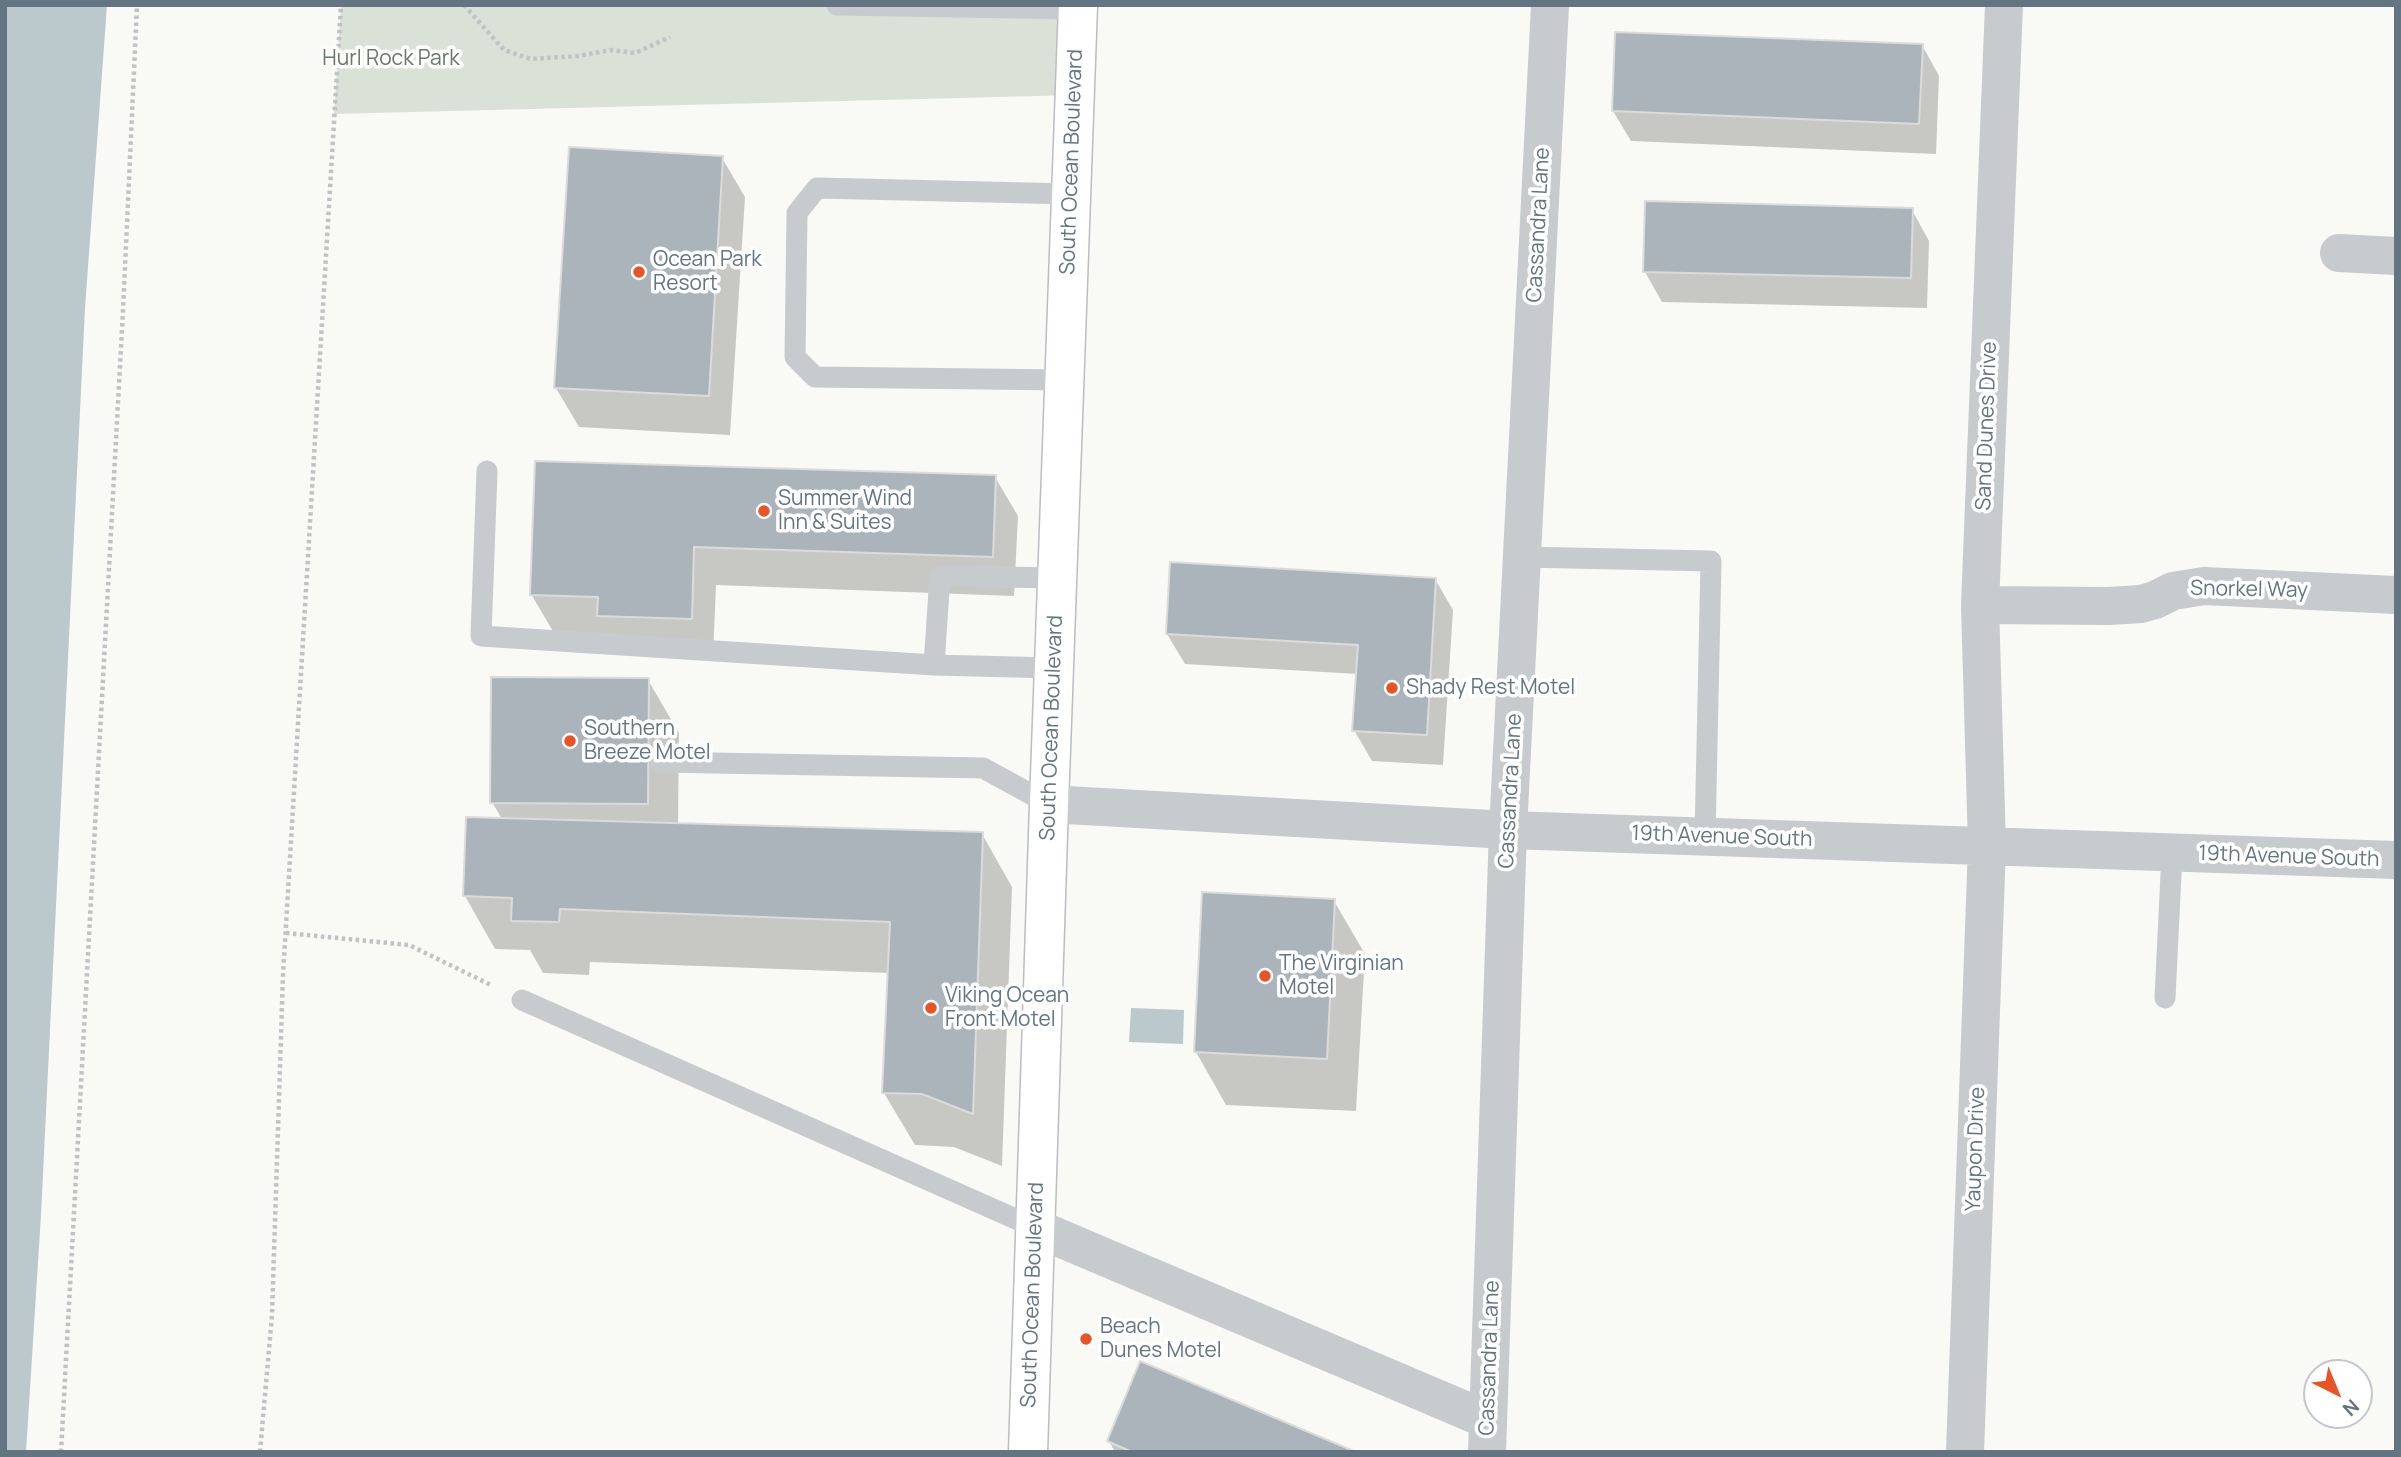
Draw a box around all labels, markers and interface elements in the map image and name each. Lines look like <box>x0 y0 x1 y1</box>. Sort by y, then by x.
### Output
park label: Hurl Rock Park <box>322 46 460 72</box>
street label: South Ocean Boulevard <box>1055 49 1089 275</box>
street label: Cassandra Lane <box>1522 147 1556 303</box>
place label: Ocean Park Resort <box>653 247 762 297</box>
marker: Ocean Park Resort <box>631 264 647 280</box>
street label: Sand Dunes Drive <box>1971 341 2003 511</box>
place label: Summer Wind Inn & Suites <box>778 486 912 536</box>
marker: Summer Wind Inn & Suites <box>756 503 772 519</box>
street label: Snorkel Way <box>2190 576 2308 604</box>
street label: South Ocean Boulevard <box>1035 615 1069 841</box>
place label: Shady Rest Motel <box>1406 675 1575 701</box>
marker: Shady Rest Motel <box>1384 680 1400 696</box>
street label: Cassandra Lane <box>1494 713 1528 869</box>
place label: Southern Breeze Motel <box>584 716 711 766</box>
marker: Southern Breeze Motel <box>562 733 578 749</box>
street label: 19th Avenue South <box>1631 821 1813 853</box>
street label: 19th Avenue South <box>2198 841 2380 873</box>
place label: The Virginian Motel <box>1279 951 1404 1001</box>
marker: The Virginian Motel <box>1257 968 1273 984</box>
place label: Viking Ocean Front Motel <box>945 983 1069 1033</box>
marker: Viking Ocean Front Motel <box>923 1000 939 1016</box>
street label: Yaupon Drive <box>1961 1086 1991 1212</box>
street label: South Ocean Boulevard <box>1016 1182 1050 1408</box>
street label: Cassandra Lane <box>1475 1280 1505 1436</box>
place label: Beach Dunes Motel <box>1100 1314 1222 1364</box>
marker: Beach Dunes Motel <box>1078 1331 1094 1347</box>
north arrow <box>2303 1359 2373 1429</box>
text: N <box>2337 1394 2365 1422</box>

